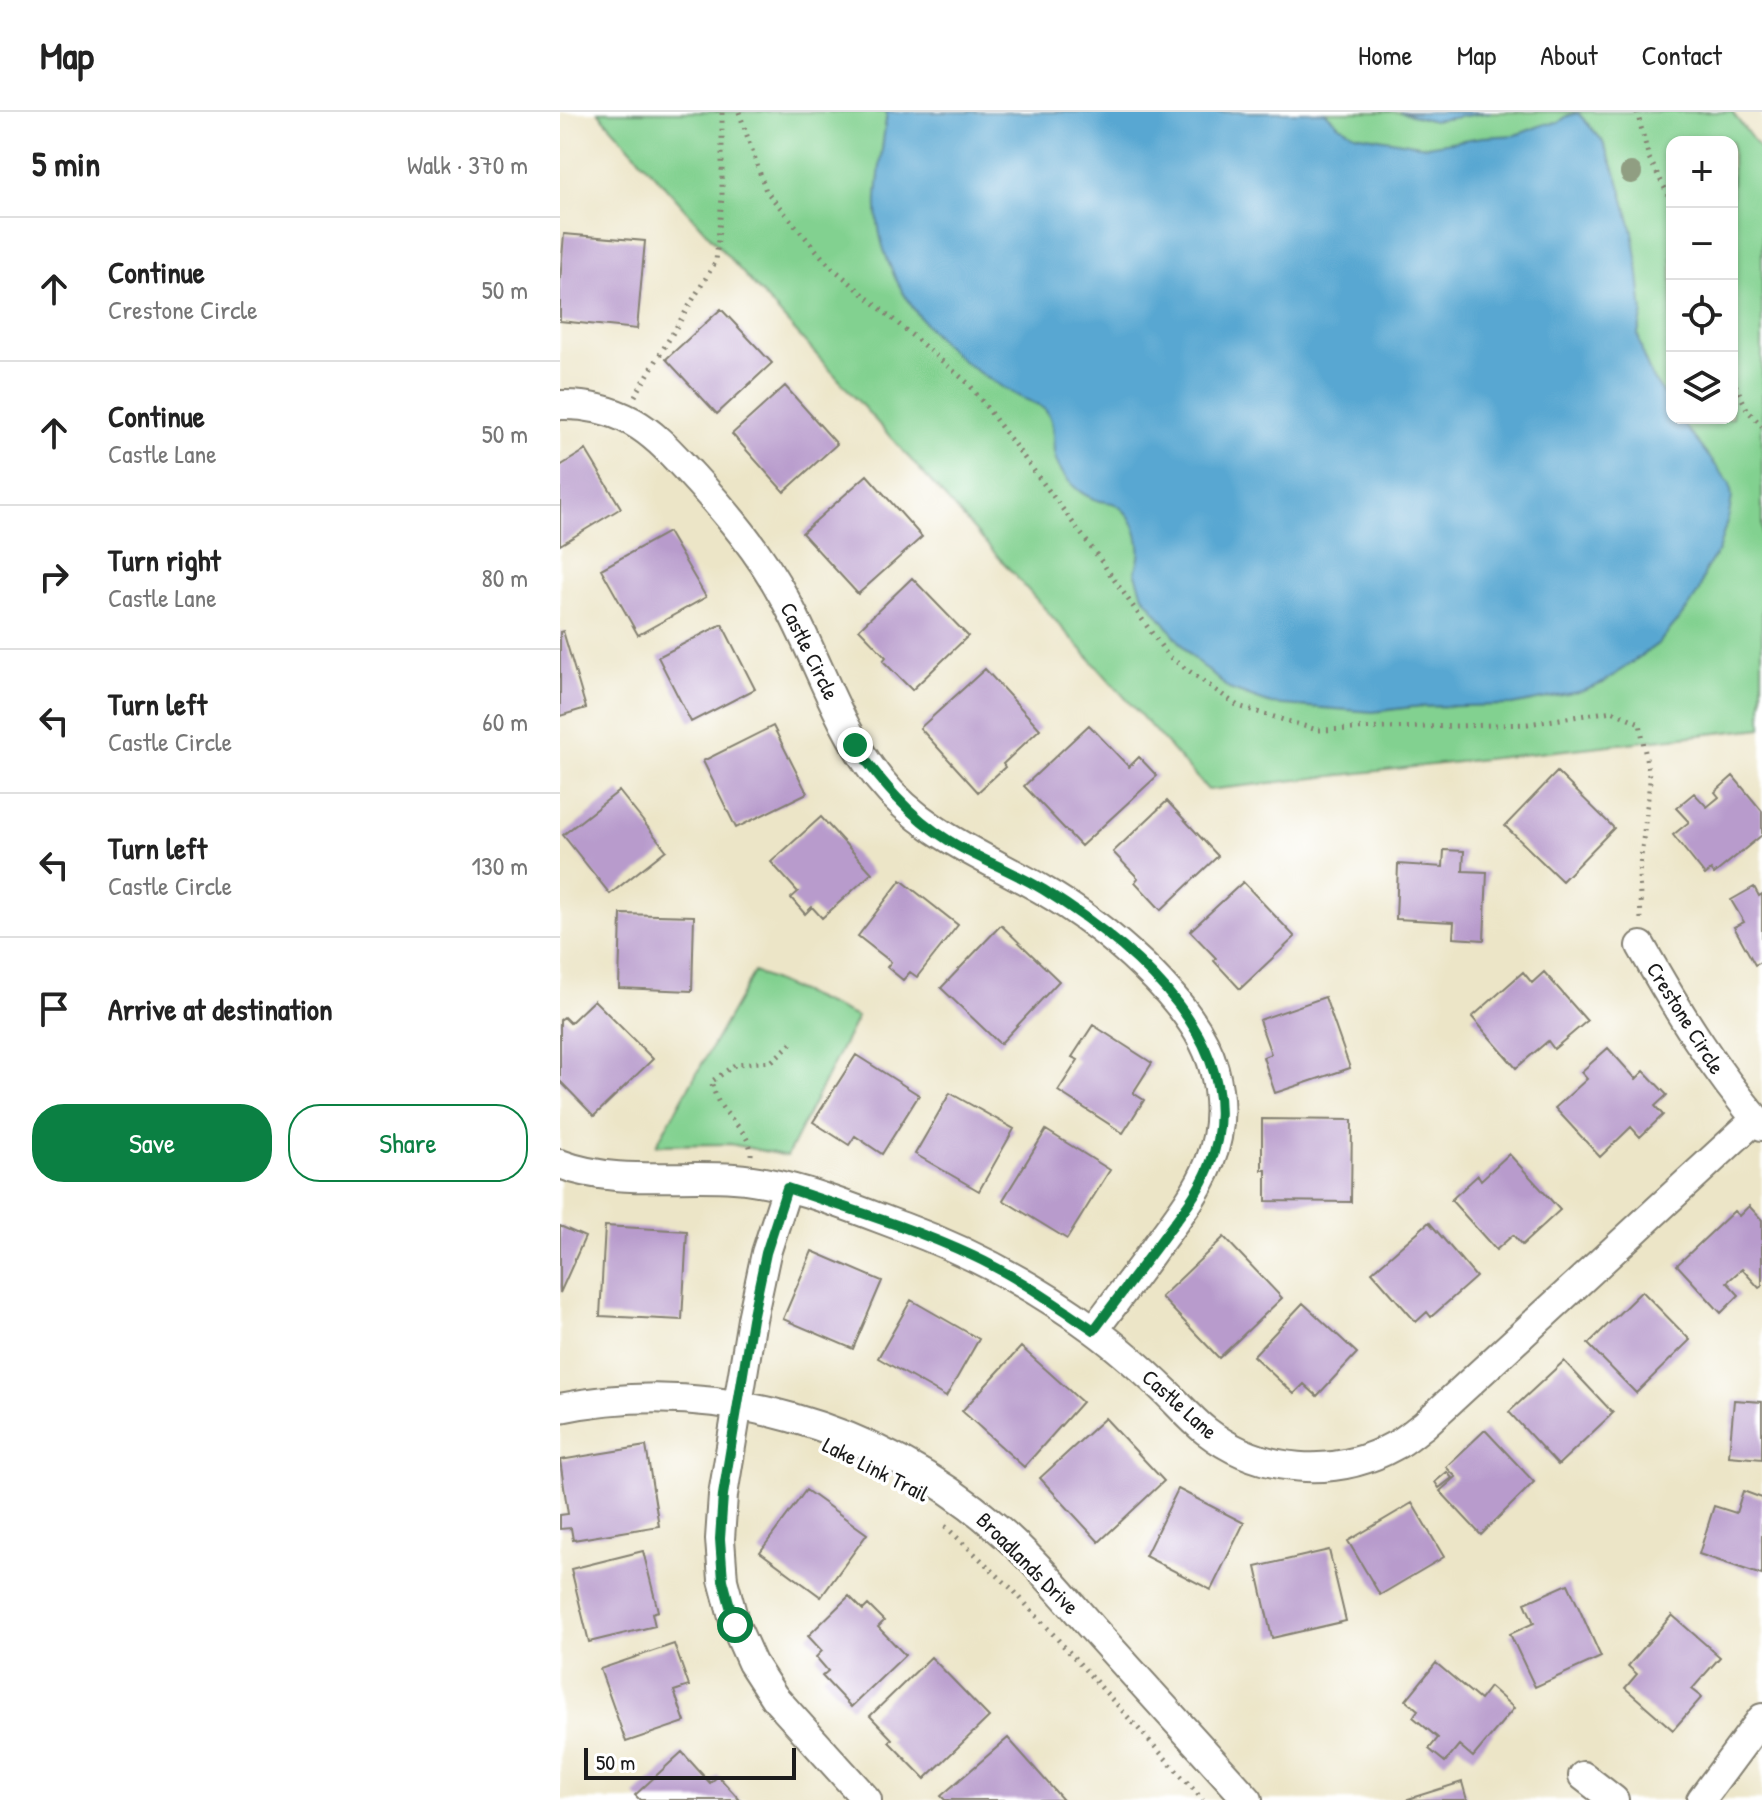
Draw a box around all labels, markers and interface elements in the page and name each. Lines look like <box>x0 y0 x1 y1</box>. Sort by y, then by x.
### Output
text: Map <box>40 29 94 81</box>
text: Home <box>1358 36 1413 74</box>
text: Map <box>1457 36 1496 74</box>
text: About <box>1540 36 1598 74</box>
text: Contact <box>1642 36 1722 74</box>
map controls <box>1666 136 1738 424</box>
button: + <box>1666 136 1738 208</box>
text: 5 min <box>32 141 100 187</box>
text: Walk · 370 m <box>407 147 528 182</box>
button: − <box>1666 208 1738 280</box>
text: Continue <box>108 252 205 292</box>
icon: ahead <box>32 267 76 311</box>
text: 50 m <box>482 272 528 307</box>
button: locate <box>1666 280 1738 352</box>
text: Crestone Circle <box>108 292 258 327</box>
button: layers <box>1666 352 1738 424</box>
text: Continue <box>108 396 205 436</box>
icon: ahead <box>32 411 76 455</box>
text: 50 m <box>482 416 528 451</box>
text: Castle Lane <box>108 436 217 471</box>
text: Turn right <box>108 540 221 580</box>
icon: right <box>32 555 76 599</box>
text: 80 m <box>481 560 528 595</box>
text: Castle Lane <box>108 580 217 615</box>
street label: Castle Circle <box>774 597 847 705</box>
text: Turn left <box>108 684 207 724</box>
icon: left <box>32 699 76 743</box>
text: 60 m <box>482 704 528 739</box>
text: Castle Circle <box>108 724 232 759</box>
route end <box>837 727 873 763</box>
text: Turn left <box>108 828 207 868</box>
icon: left <box>32 843 76 887</box>
text: 130 m <box>472 848 528 883</box>
text: Castle Circle <box>108 868 232 903</box>
street label: Crestone Circle <box>1640 956 1732 1080</box>
icon: arrive <box>32 987 76 1031</box>
text: Arrive at destination <box>108 989 333 1029</box>
button: Save <box>32 1104 272 1182</box>
button: Share <box>288 1104 528 1182</box>
street label: Castle Lane <box>1136 1362 1224 1446</box>
street label: Lake Link Trail <box>818 1429 934 1509</box>
street label: Broadlands Drive <box>970 1505 1086 1621</box>
route start <box>717 1607 753 1643</box>
scale bar <box>584 1744 796 1780</box>
text: 50 m <box>596 1747 635 1777</box>

